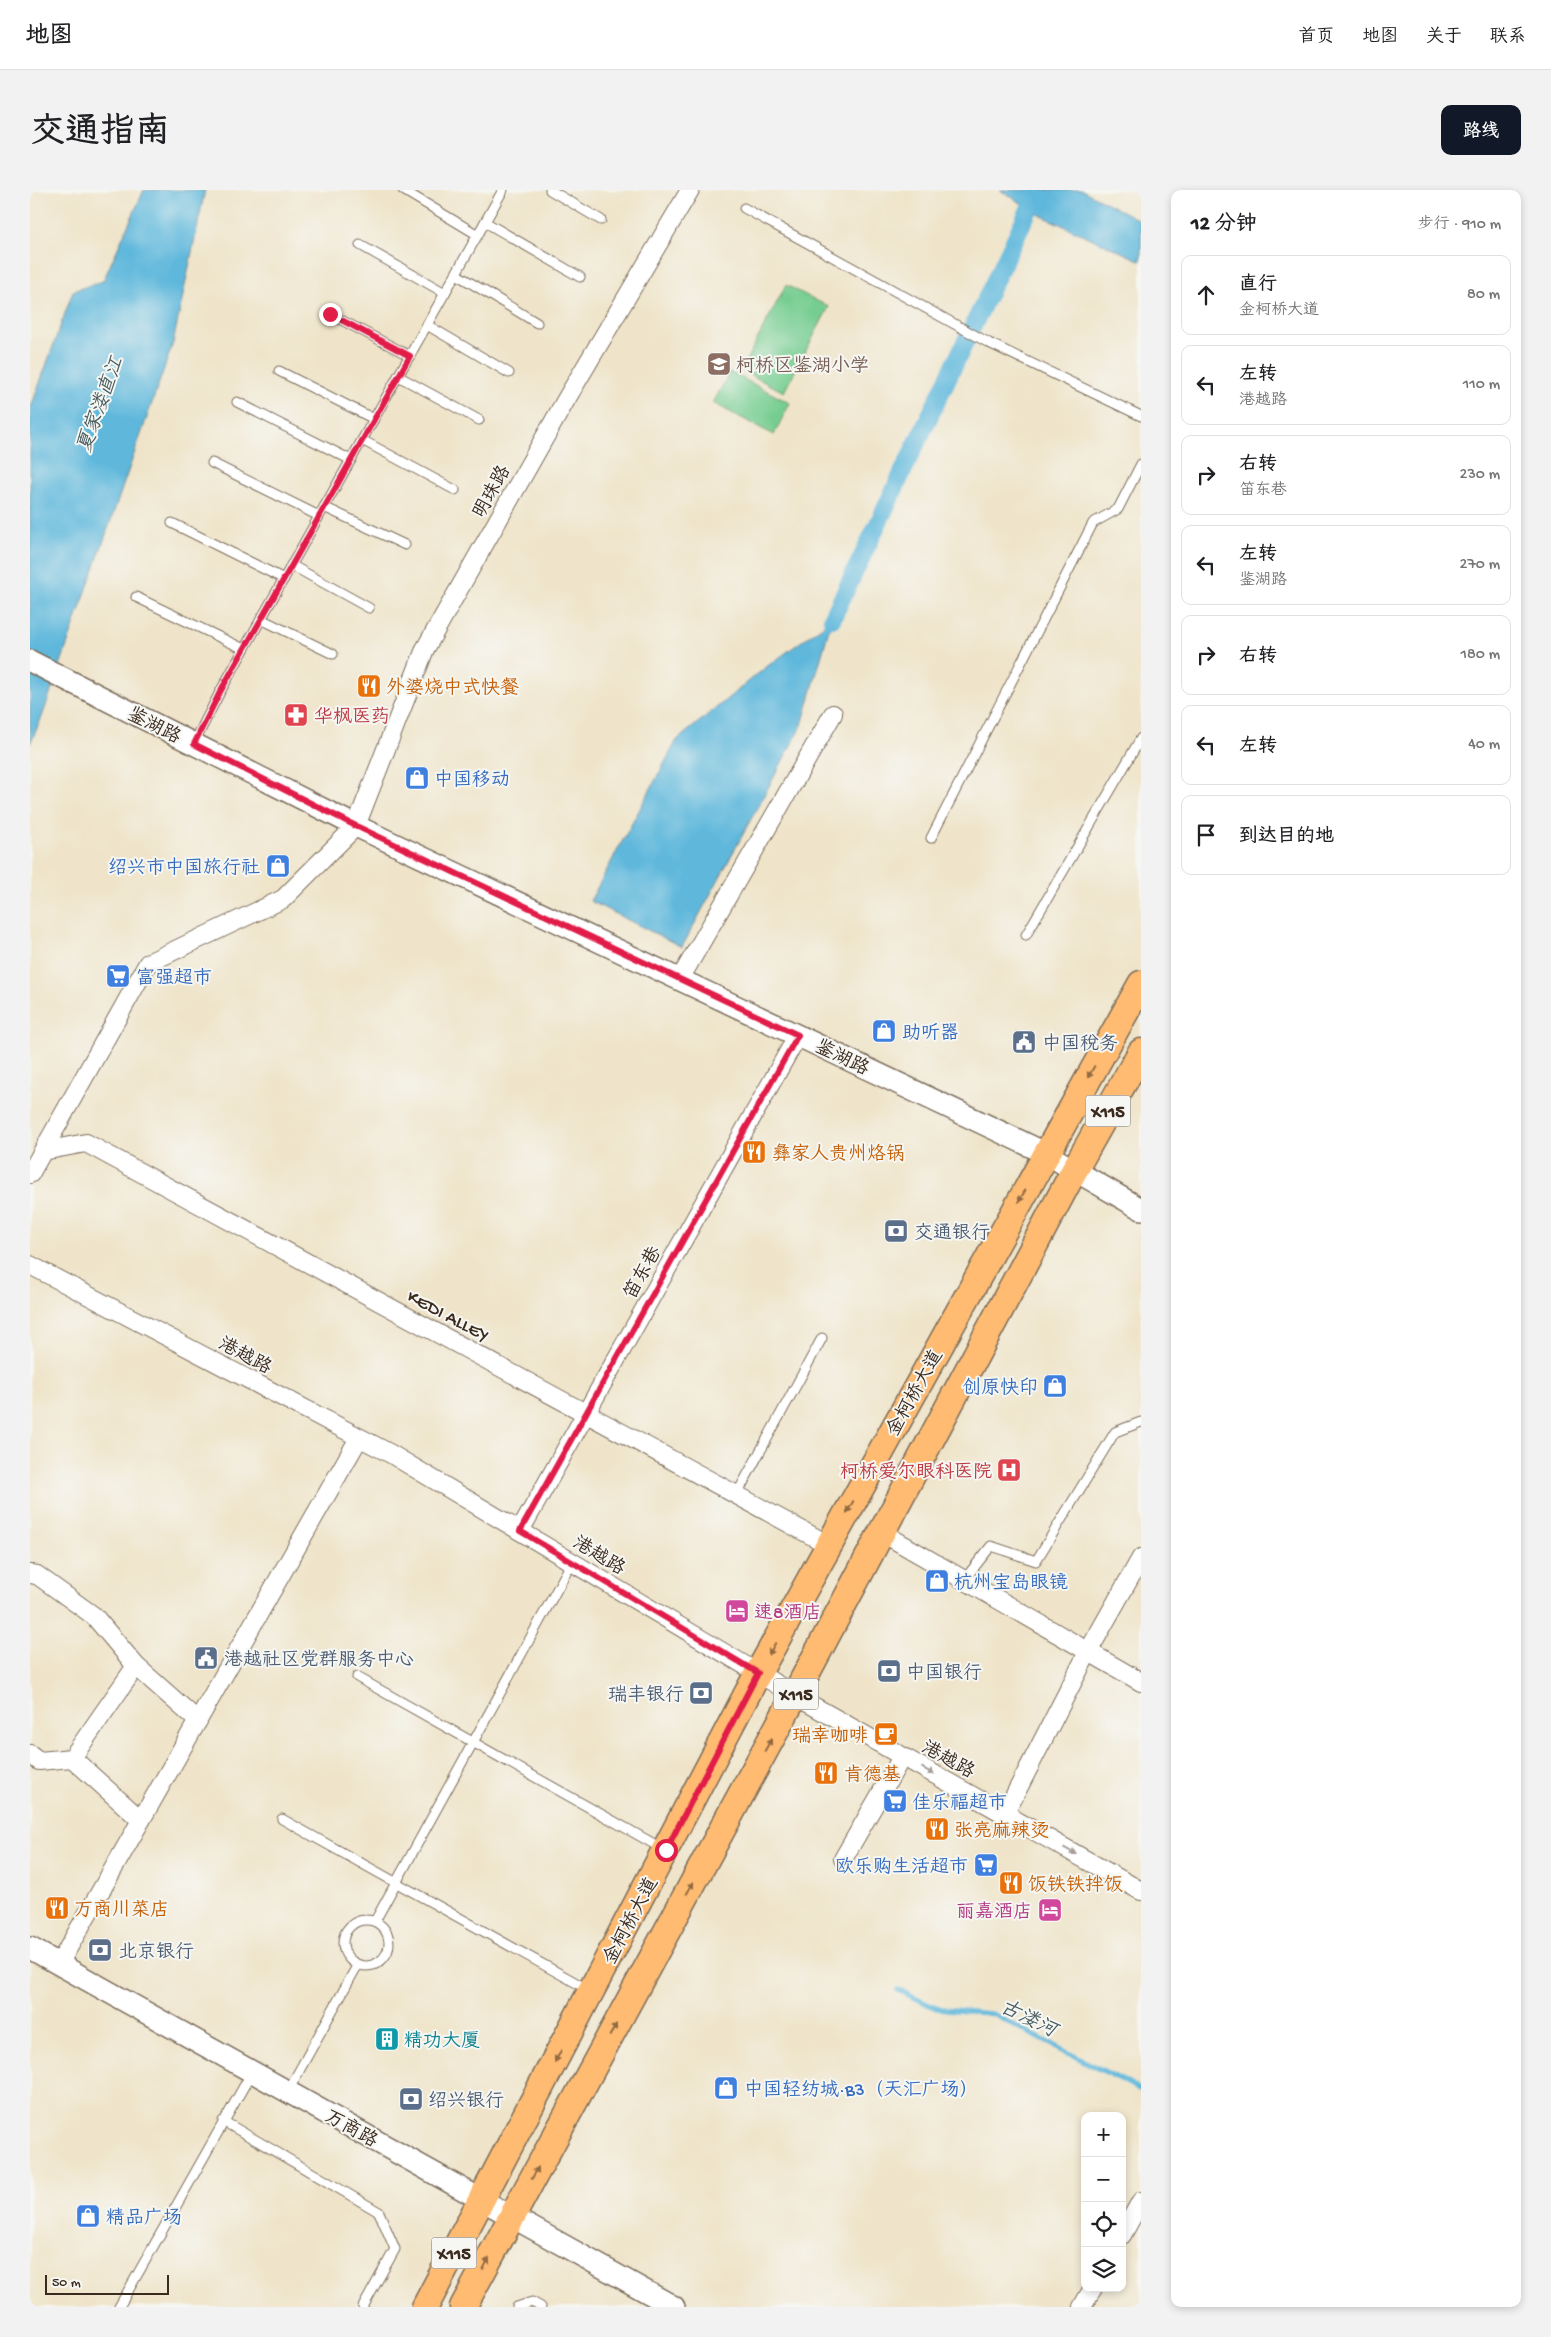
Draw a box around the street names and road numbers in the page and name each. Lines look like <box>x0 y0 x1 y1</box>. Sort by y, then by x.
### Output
street label: 明珠路 <box>468 462 517 523</box>
street label: 鉴湖路 <box>123 703 184 750</box>
street label: 鉴湖路 <box>811 1035 873 1082</box>
road number: X115 <box>1086 1096 1130 1126</box>
street label: 笛东巷 <box>619 1243 668 1304</box>
street label: KEDI ALLEY <box>402 1286 492 1348</box>
street label: 港越路 <box>214 1333 275 1381</box>
street label: 金柯桥大道 <box>882 1346 949 1441</box>
street label: 港越路 <box>568 1532 629 1582</box>
road number: X115 <box>774 1678 818 1710</box>
street label: 港越路 <box>917 1736 978 1785</box>
street label: 金柯桥大道 <box>599 1874 665 1969</box>
street label: 万商路 <box>320 2105 381 2154</box>
road number: X115 <box>432 2238 476 2268</box>

